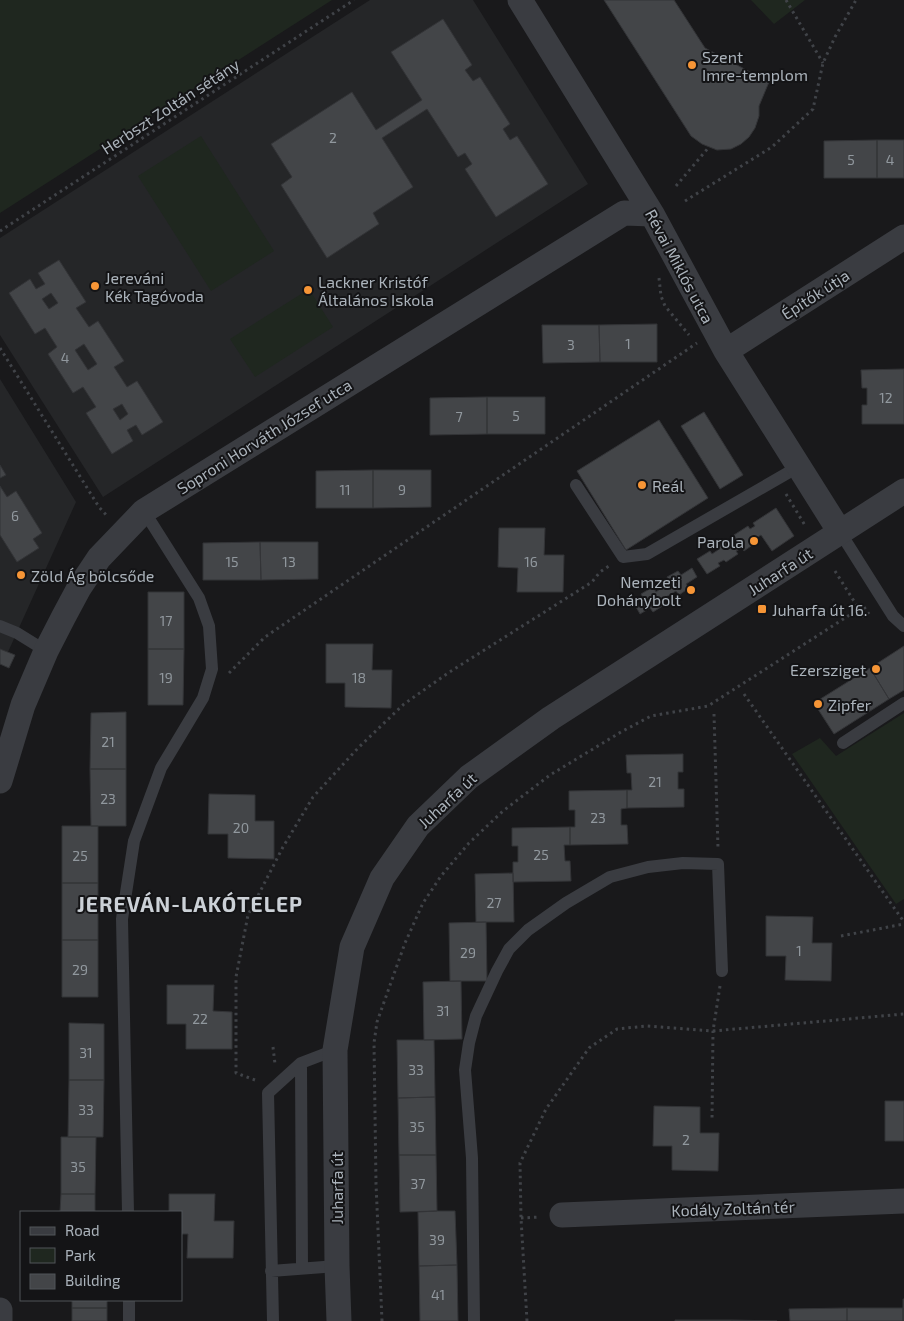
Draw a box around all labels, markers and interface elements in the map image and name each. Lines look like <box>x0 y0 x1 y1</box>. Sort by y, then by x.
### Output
place label: Szent Imre-templom <box>702 47 808 84</box>
street label: Herbszt Zoltán sétány <box>97 54 243 158</box>
marker: Szent Imre-templom <box>686 59 698 71</box>
house number: 2 <box>329 129 337 146</box>
house number: 5 <box>847 151 855 168</box>
house number: 4 <box>886 151 894 168</box>
street label: Révai Miklós utca <box>642 206 718 326</box>
street label: Építők útja <box>778 265 853 324</box>
place label: Jereváni Kék Tagóvoda <box>105 268 204 305</box>
place label: Lackner Kristóf Általános Iskola <box>318 272 434 309</box>
marker: Jereváni Kék Tagóvoda <box>89 280 101 292</box>
marker: Lackner Kristóf Általános Iskola <box>302 284 314 296</box>
house number: 1 <box>625 335 631 352</box>
house number: 3 <box>567 336 575 353</box>
house number: 4 <box>61 349 69 366</box>
street label: Soproni Horváth József utca <box>173 374 355 498</box>
house number: 12 <box>879 389 893 406</box>
house number: 5 <box>512 407 520 424</box>
house number: 7 <box>455 408 463 425</box>
place label: Reál <box>652 476 684 495</box>
marker: Reál <box>636 479 648 491</box>
house number: 11 <box>339 481 351 498</box>
house number: 9 <box>398 481 406 498</box>
house number: 6 <box>11 507 19 524</box>
place label: Parola <box>697 532 744 551</box>
marker: Parola <box>748 535 760 547</box>
street label: Juharfa út <box>744 543 816 599</box>
house number: 15 <box>225 553 239 570</box>
house number: 13 <box>282 553 296 570</box>
house number: 16 <box>524 553 538 570</box>
place label: Zöld Ág bölcsőde <box>31 566 154 585</box>
marker: Zöld Ág bölcsőde <box>15 569 27 581</box>
place label: Nemzeti Dohánybolt <box>597 572 681 609</box>
marker: Nemzeti Dohánybolt <box>685 584 697 596</box>
place label: Juharfa út 16. <box>772 600 867 619</box>
marker: Juharfa út 16. <box>756 603 768 615</box>
house number: 17 <box>160 612 172 629</box>
place label: Ezersziget <box>790 660 866 679</box>
marker: Ezersziget <box>870 663 882 675</box>
house number: 19 <box>159 669 173 686</box>
house number: 18 <box>352 669 366 686</box>
place label: Zipfer <box>828 695 872 714</box>
marker: Zipfer <box>812 698 824 710</box>
house number: 21 <box>101 733 115 750</box>
street label: Juharfa út <box>414 768 480 832</box>
house number: 21 <box>648 773 662 790</box>
house number: 23 <box>100 790 116 807</box>
house number: 23 <box>590 809 606 826</box>
house number: 20 <box>233 819 249 836</box>
house number: 25 <box>533 846 549 863</box>
house number: 25 <box>72 847 88 864</box>
district label: JEREVÁN-LAKÓTELEP <box>77 891 303 916</box>
house number: 27 <box>486 894 502 911</box>
house number: 1 <box>796 942 802 959</box>
house number: 29 <box>460 944 476 961</box>
house number: 29 <box>72 961 88 978</box>
house number: 31 <box>436 1002 450 1019</box>
house number: 22 <box>192 1010 208 1027</box>
house number: 31 <box>79 1044 93 1061</box>
house number: 33 <box>408 1061 424 1078</box>
house number: 33 <box>78 1101 94 1118</box>
house number: 35 <box>409 1118 425 1135</box>
house number: 2 <box>682 1131 690 1148</box>
street label: Juharfa út <box>327 1152 346 1224</box>
house number: 35 <box>70 1158 86 1175</box>
house number: 37 <box>411 1175 425 1192</box>
street label: Kodály Zoltán tér <box>671 1196 796 1220</box>
legend <box>20 1211 182 1301</box>
text: Road <box>65 1221 100 1239</box>
house number: 39 <box>429 1231 445 1248</box>
text: Park <box>65 1246 96 1264</box>
text: Building <box>65 1271 121 1289</box>
house number: 41 <box>431 1286 445 1303</box>

